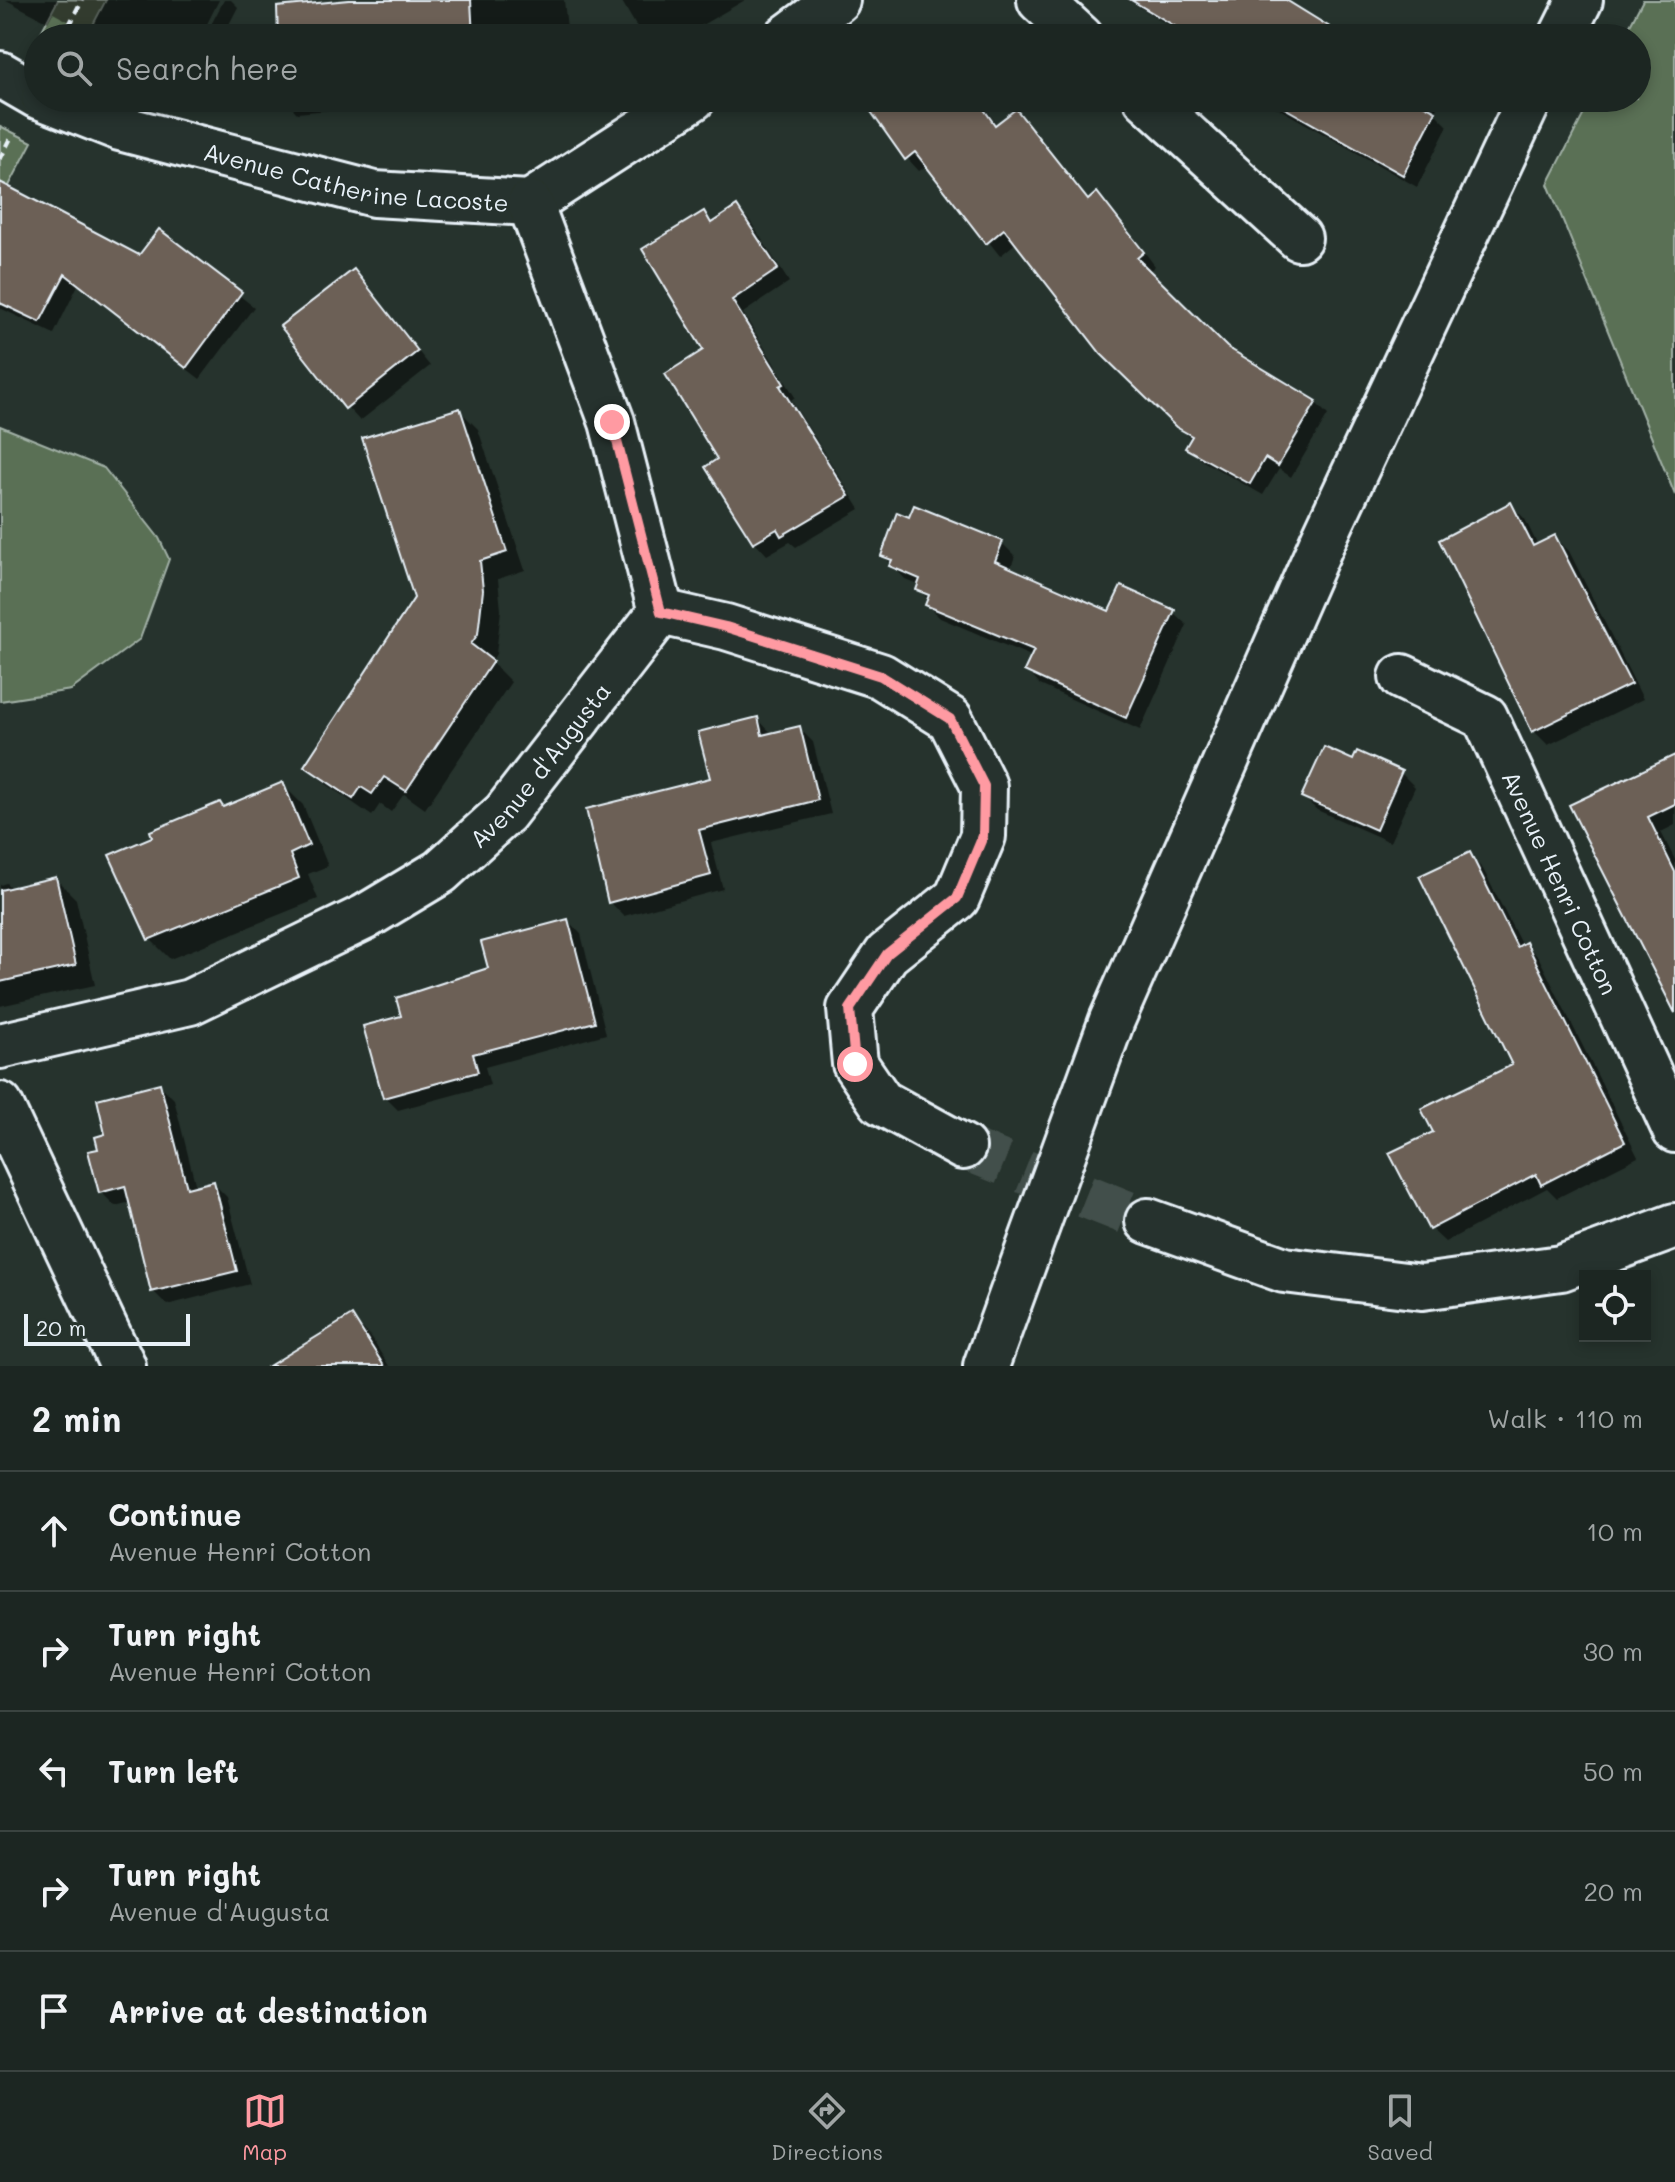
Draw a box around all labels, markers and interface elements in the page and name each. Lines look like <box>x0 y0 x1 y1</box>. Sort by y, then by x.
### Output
search box <box>24 24 1651 112</box>
icon: search <box>52 46 96 90</box>
text: Search here <box>116 48 299 88</box>
street label: Avenue Catherine Lacoste <box>201 135 510 217</box>
route end <box>594 404 630 440</box>
street label: Avenue d'Augusta <box>462 676 616 854</box>
street label: Avenue Henri Cotton <box>1496 765 1626 999</box>
route start <box>837 1046 873 1082</box>
map controls <box>1579 1270 1651 1342</box>
button: locate <box>1579 1270 1651 1342</box>
scale bar <box>24 1310 190 1346</box>
text: 20 m <box>36 1313 86 1342</box>
text: 2 min <box>32 1396 121 1441</box>
text: Walk · 110 m <box>1487 1401 1643 1435</box>
text: Continue <box>108 1494 241 1534</box>
icon: ahead <box>32 1509 76 1553</box>
text: 10 m <box>1586 1514 1643 1548</box>
text: Avenue Henri Cotton <box>108 1534 371 1568</box>
text: Turn right <box>108 1614 261 1654</box>
icon: right <box>32 1629 76 1673</box>
text: 30 m <box>1583 1634 1643 1668</box>
text: Avenue Henri Cotton <box>108 1654 371 1688</box>
icon: left <box>32 1749 76 1793</box>
text: Turn left <box>108 1751 239 1791</box>
text: 50 m <box>1583 1754 1643 1788</box>
text: Turn right <box>108 1854 261 1894</box>
icon: right <box>32 1869 76 1913</box>
text: 20 m <box>1583 1874 1643 1908</box>
text: Avenue d'Augusta <box>108 1894 330 1928</box>
icon: arrive <box>32 1989 76 2033</box>
text: Arrive at destination <box>108 1991 428 2031</box>
tab: Map <box>242 2089 287 2166</box>
tab: Directions <box>771 2089 883 2166</box>
tab: Saved <box>1368 2089 1433 2166</box>

